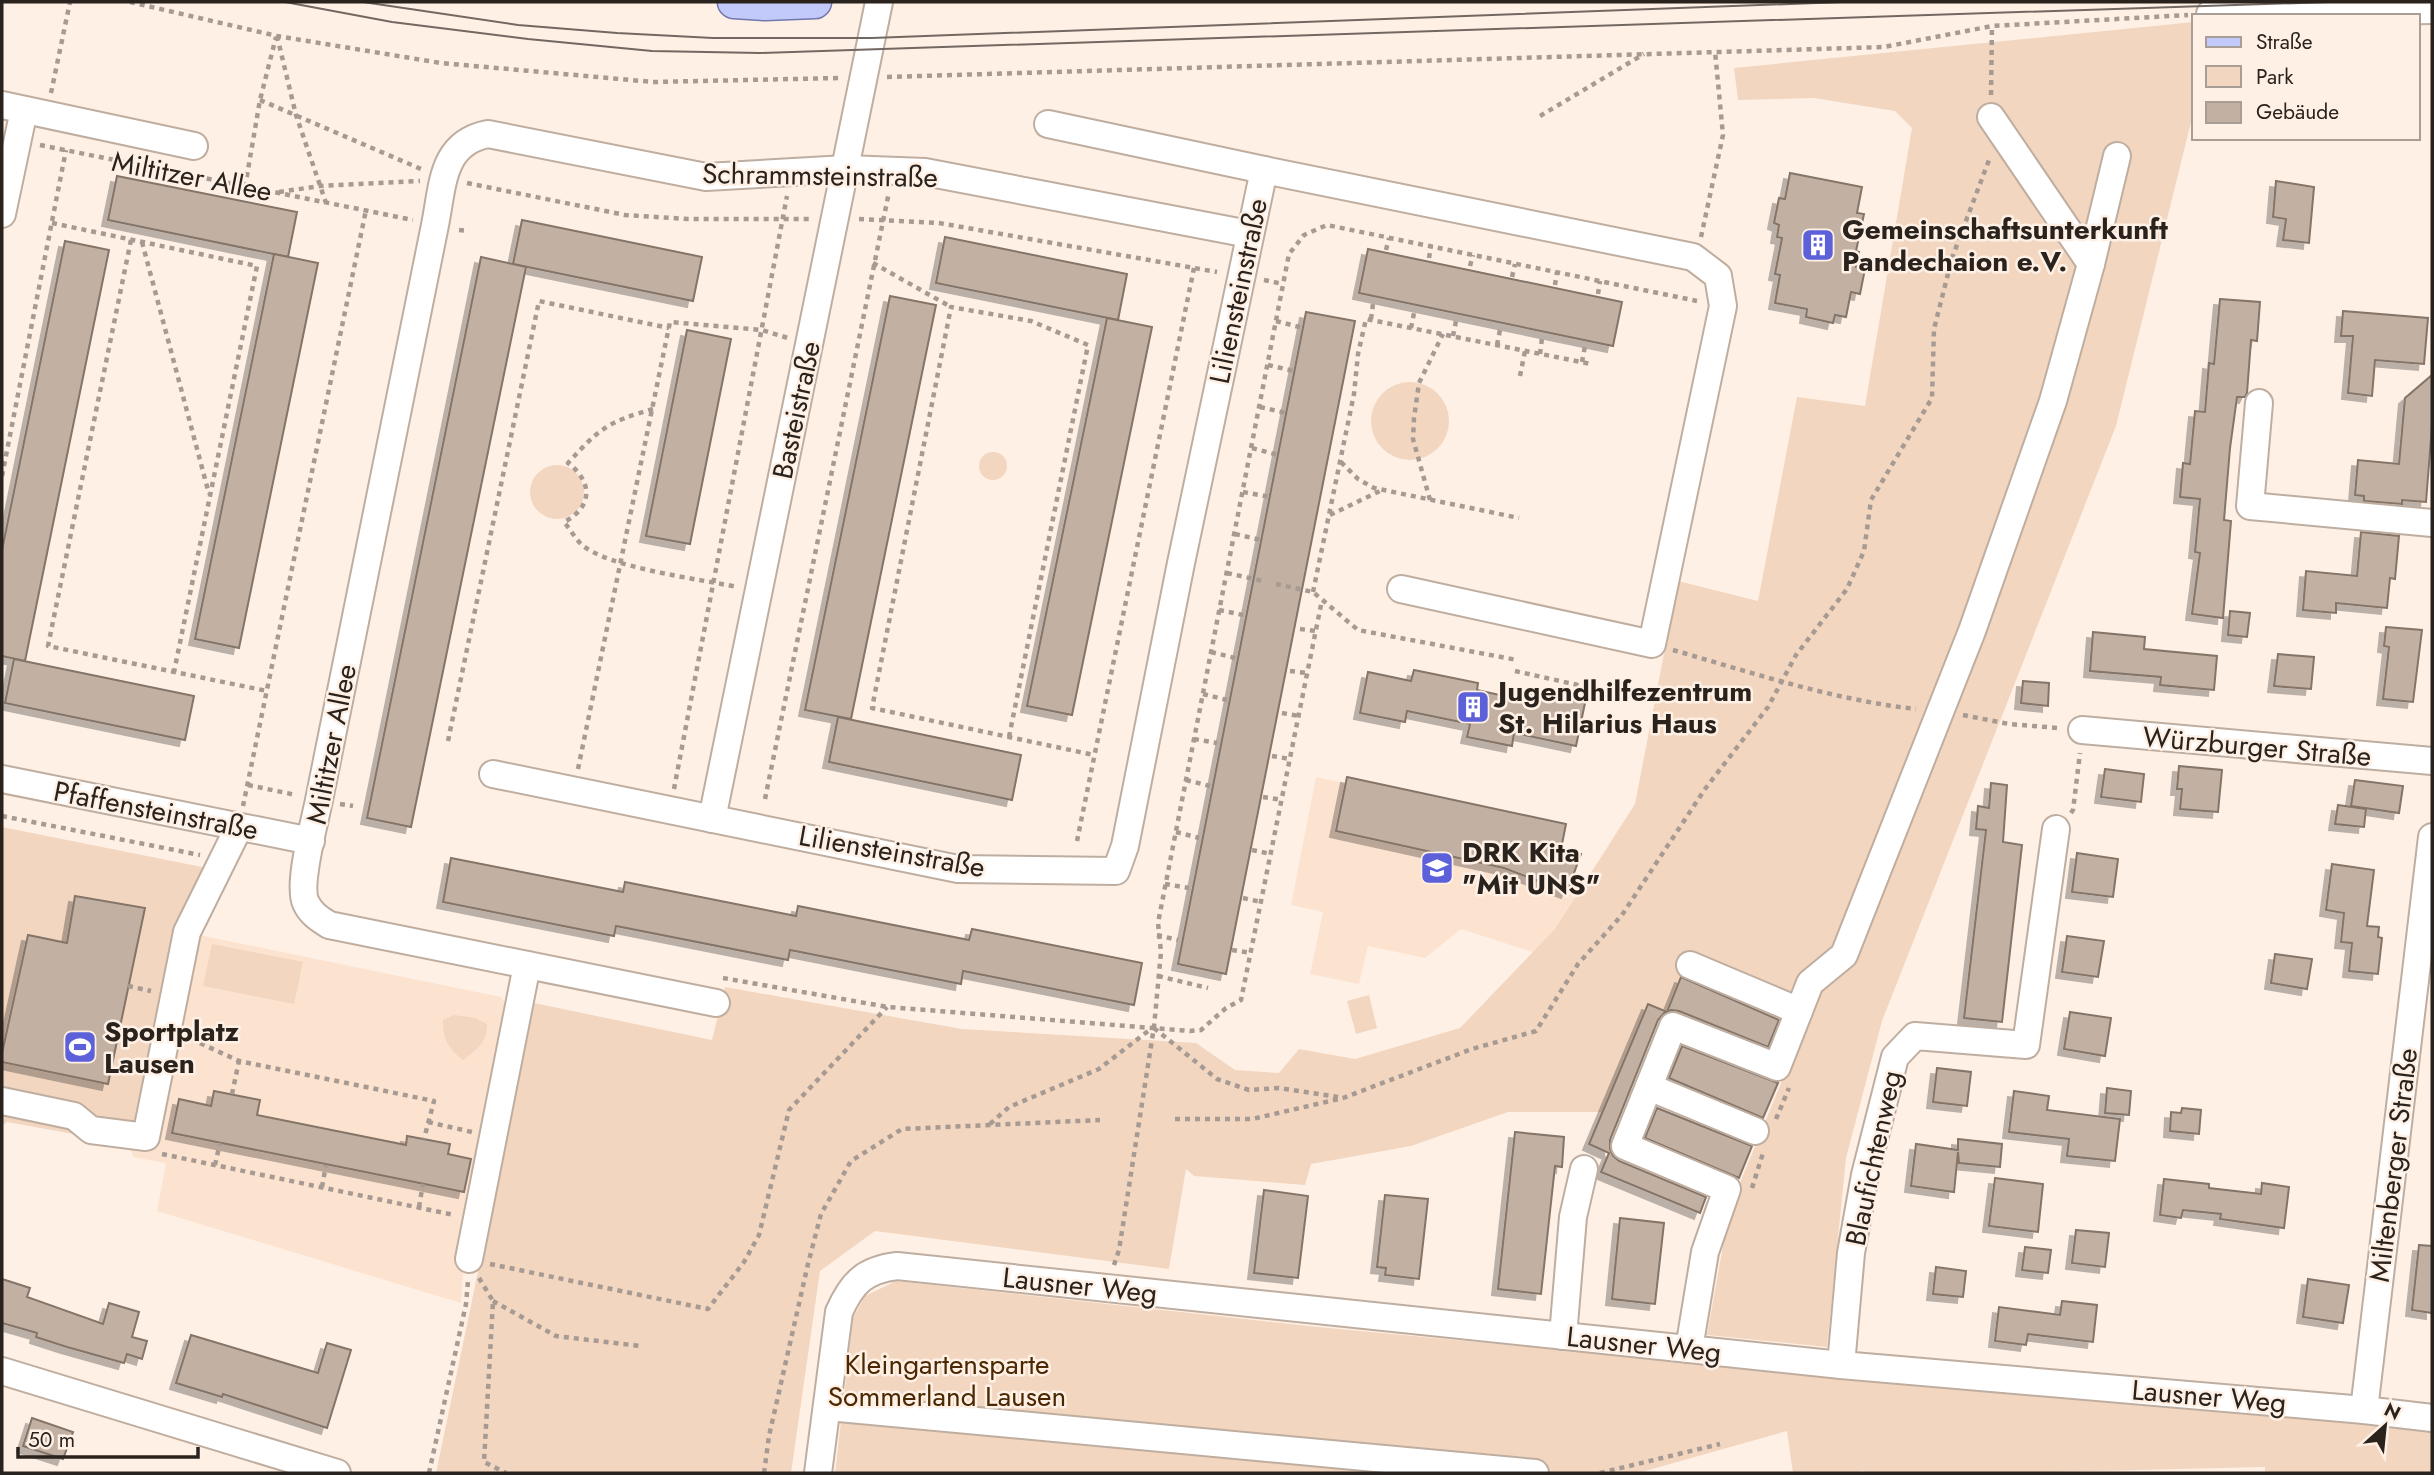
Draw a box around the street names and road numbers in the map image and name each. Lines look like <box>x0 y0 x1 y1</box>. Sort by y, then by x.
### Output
street label: Miltitzer Allee <box>108 141 275 212</box>
street label: Schrammsteinstraße <box>702 153 938 198</box>
street label: Liliensteinstraße <box>1199 195 1278 388</box>
street label: Basteistraße <box>762 337 831 483</box>
street label: Miltitzer Allee <box>296 661 367 828</box>
street label: Würzburger Straße <box>2141 716 2373 777</box>
street label: Pfaffensteinstraße <box>50 771 262 850</box>
street label: Liliensteinstraße <box>796 815 988 888</box>
street label: Miltenberger Straße <box>2359 1046 2428 1284</box>
street label: Blaufichtenweg <box>1835 1067 1912 1250</box>
street label: Lausner Weg <box>1001 1257 1159 1314</box>
street label: Lausner Weg <box>1565 1316 1723 1373</box>
street label: Lausner Weg <box>2130 1369 2288 1424</box>

